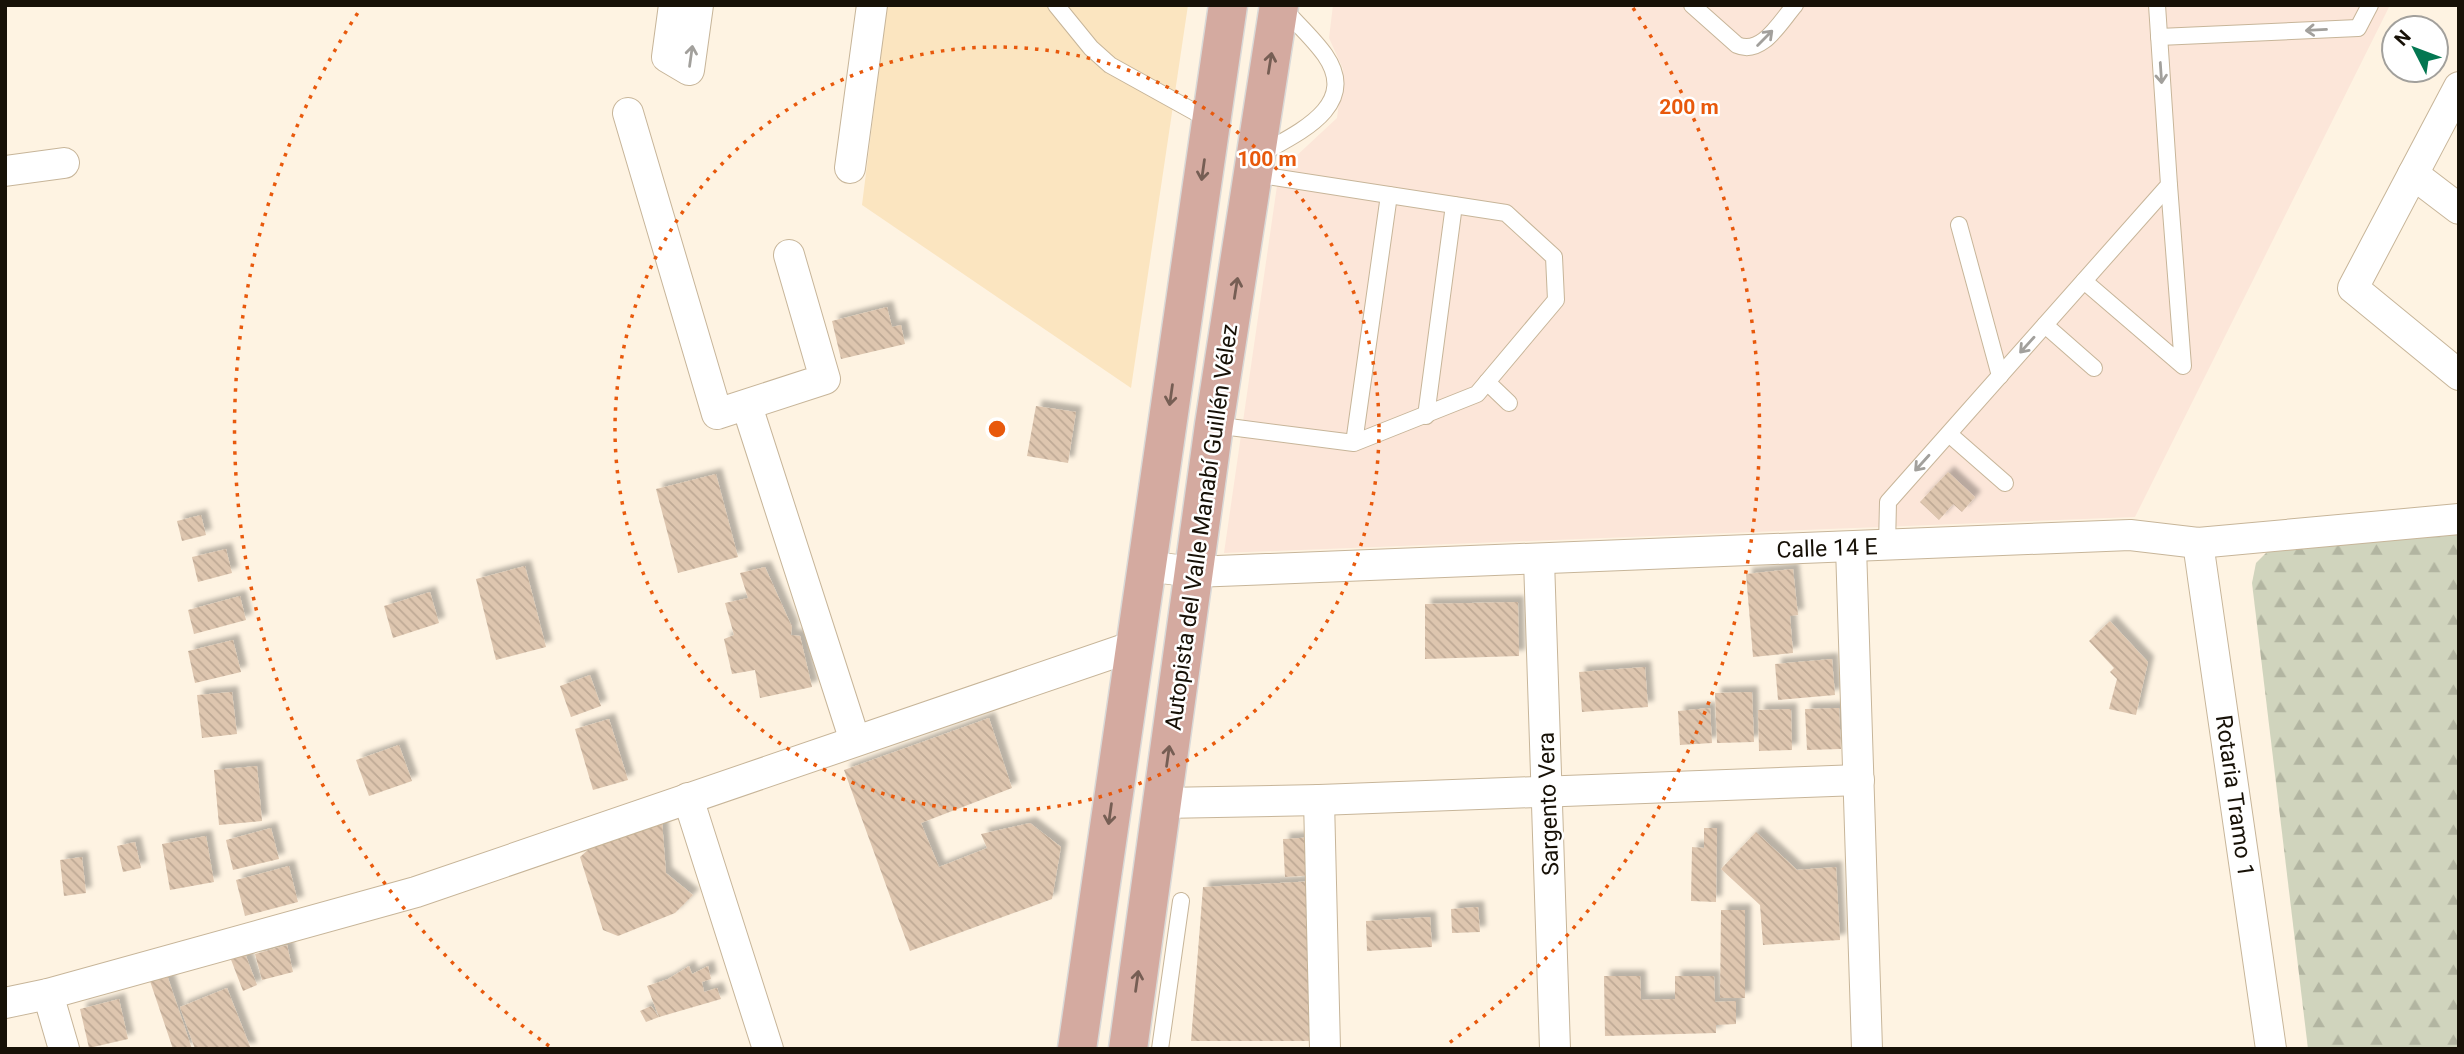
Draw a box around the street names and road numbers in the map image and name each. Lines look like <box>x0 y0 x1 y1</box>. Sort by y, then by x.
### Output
street label: Autopista del Valle Manabí Guillén Vélez <box>1160 322 1243 732</box>
street label: Calle 14 E <box>1776 533 1878 564</box>
street label: Rotaria Tramo 1 <box>2210 713 2259 879</box>
street label: Sargento Vera <box>1532 732 1565 876</box>

